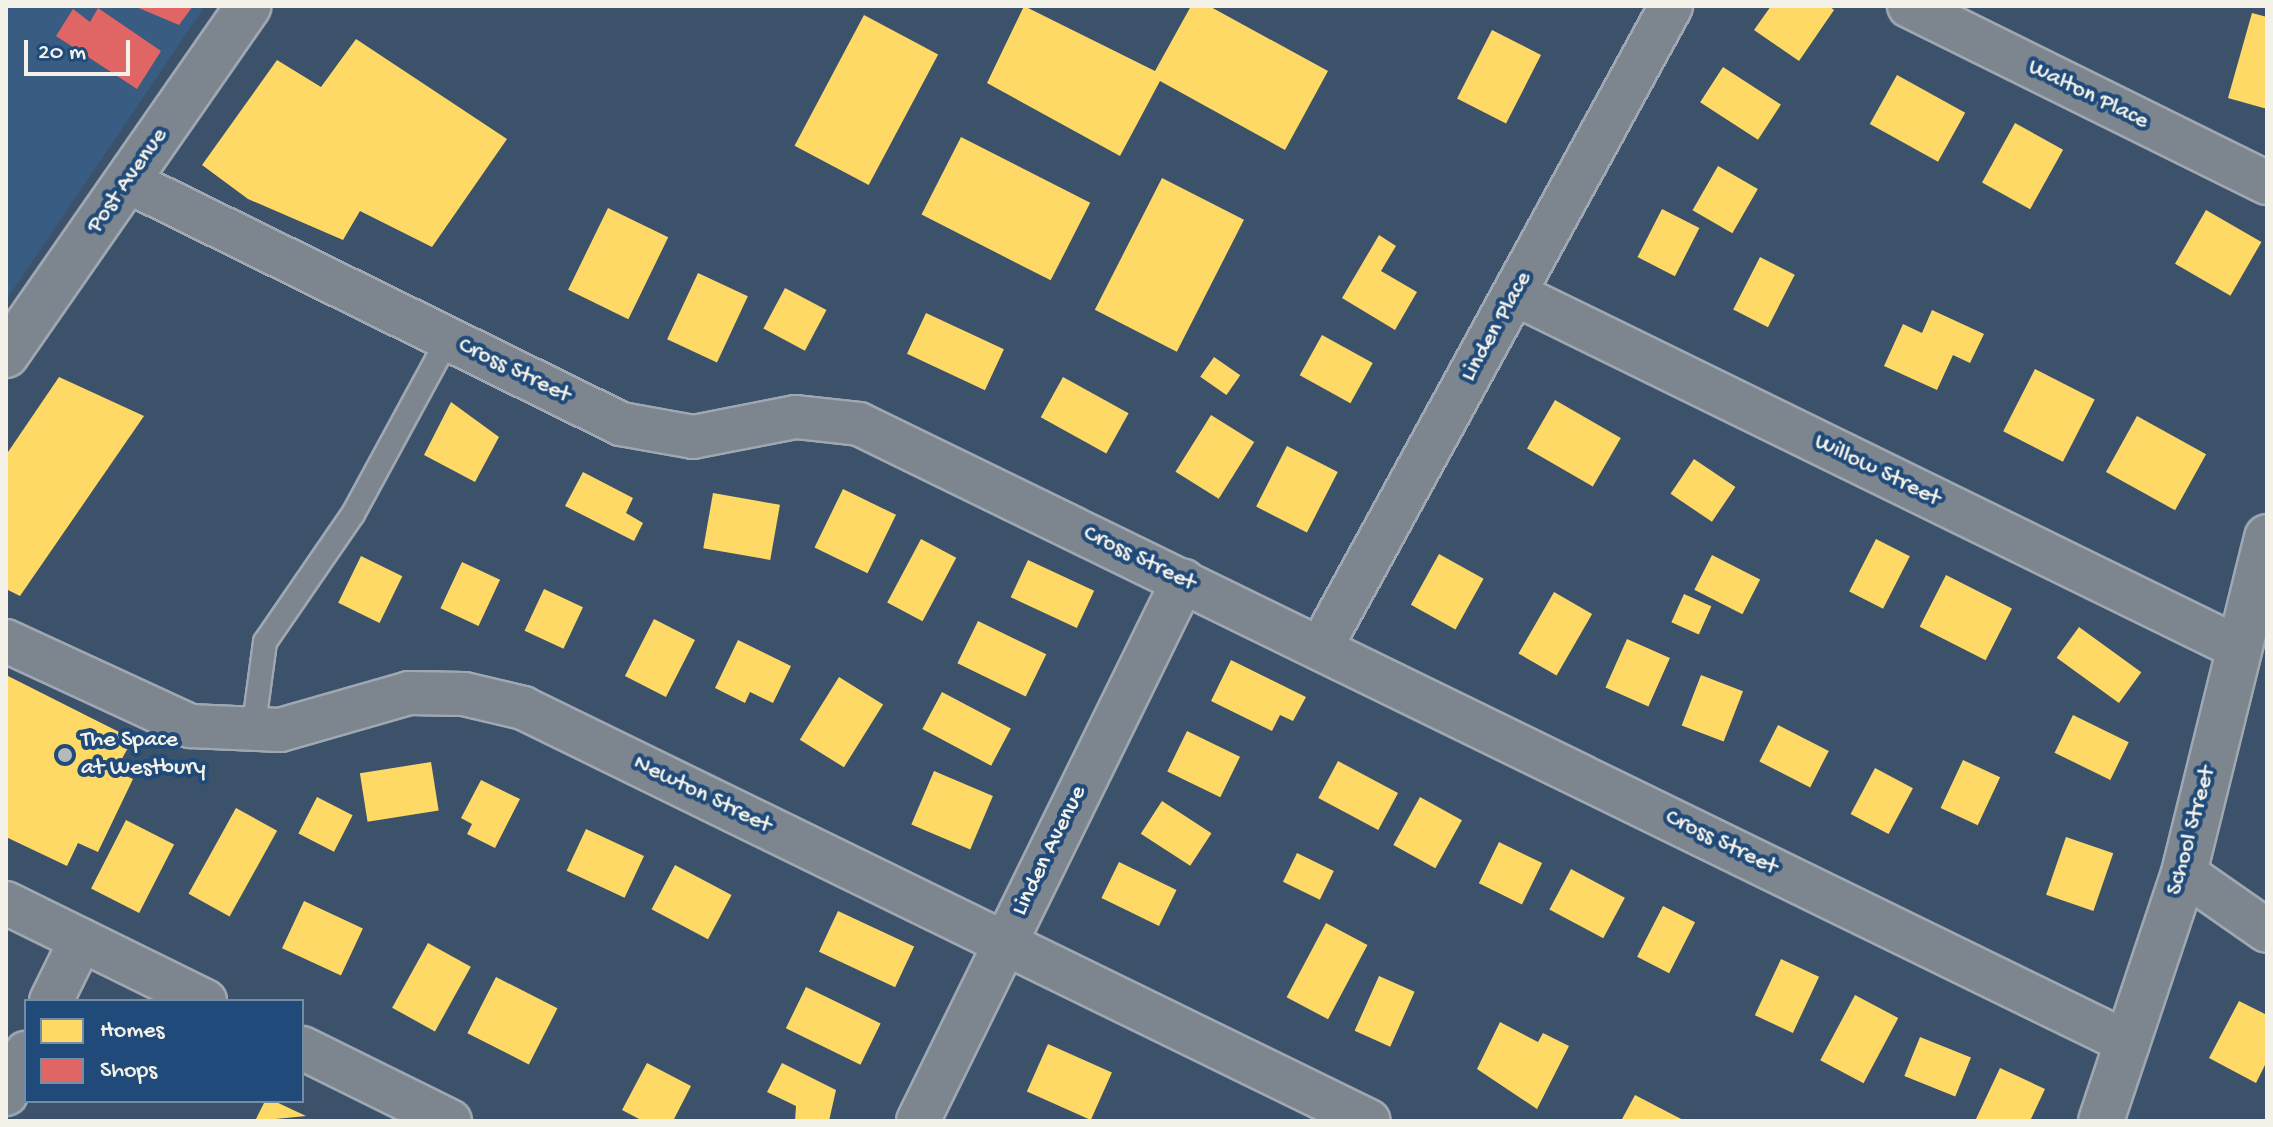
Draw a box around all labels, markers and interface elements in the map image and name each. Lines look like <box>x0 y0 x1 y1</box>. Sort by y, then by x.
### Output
scale bar <box>28 24 134 74</box>
text: 20 m <box>38 39 86 68</box>
street label: Walton Place <box>2023 53 2153 137</box>
street label: Post Avenue <box>81 123 175 239</box>
street label: Linden Place <box>1455 267 1539 387</box>
street label: Cross Street <box>453 331 575 411</box>
street label: Willow Street <box>1809 428 1945 514</box>
street label: Cross Street <box>1078 519 1200 599</box>
place label: The Space at Westbury <box>81 727 205 783</box>
marker: The Space at Westbury <box>56 746 74 764</box>
street label: Newton Street <box>628 749 776 841</box>
street label: School Street <box>2161 763 2223 899</box>
street label: Linden Avenue <box>1006 781 1094 921</box>
street label: Cross Street <box>1660 803 1782 883</box>
legend <box>24 999 304 1103</box>
text: Homes <box>100 1017 164 1046</box>
text: Shops <box>100 1057 157 1086</box>

